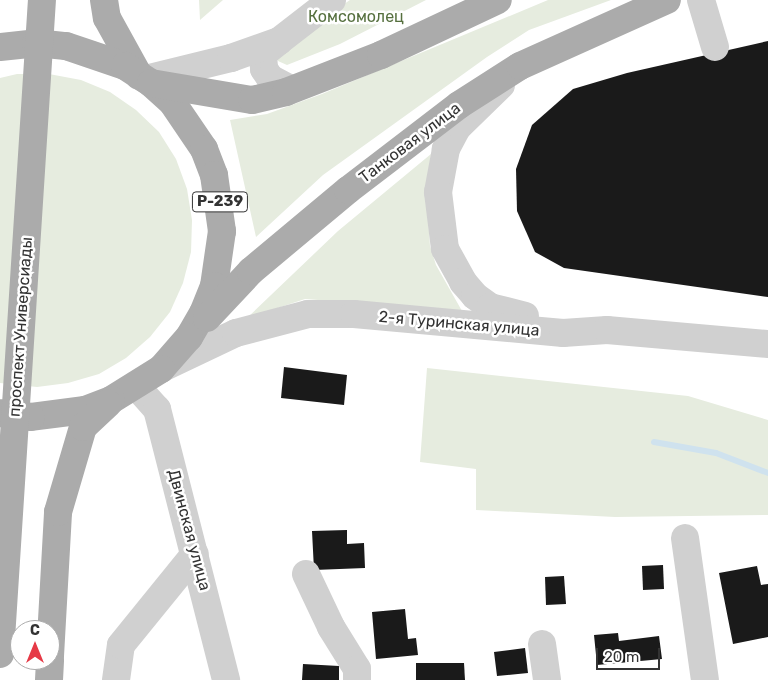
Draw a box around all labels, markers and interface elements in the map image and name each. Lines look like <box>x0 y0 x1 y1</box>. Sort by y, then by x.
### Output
park label: Комсомолец <box>308 7 404 27</box>
street label: Танковая улица <box>356 99 464 187</box>
road number: Р-239 <box>191 190 249 214</box>
street label: проспект Универсиады <box>5 236 37 418</box>
street label: 2-я Туринская улица <box>378 307 540 341</box>
street label: Двинская улица <box>164 467 214 593</box>
north arrow <box>10 620 60 670</box>
text: С <box>30 622 40 639</box>
scale bar <box>598 638 662 670</box>
text: 20 m <box>604 648 639 666</box>

